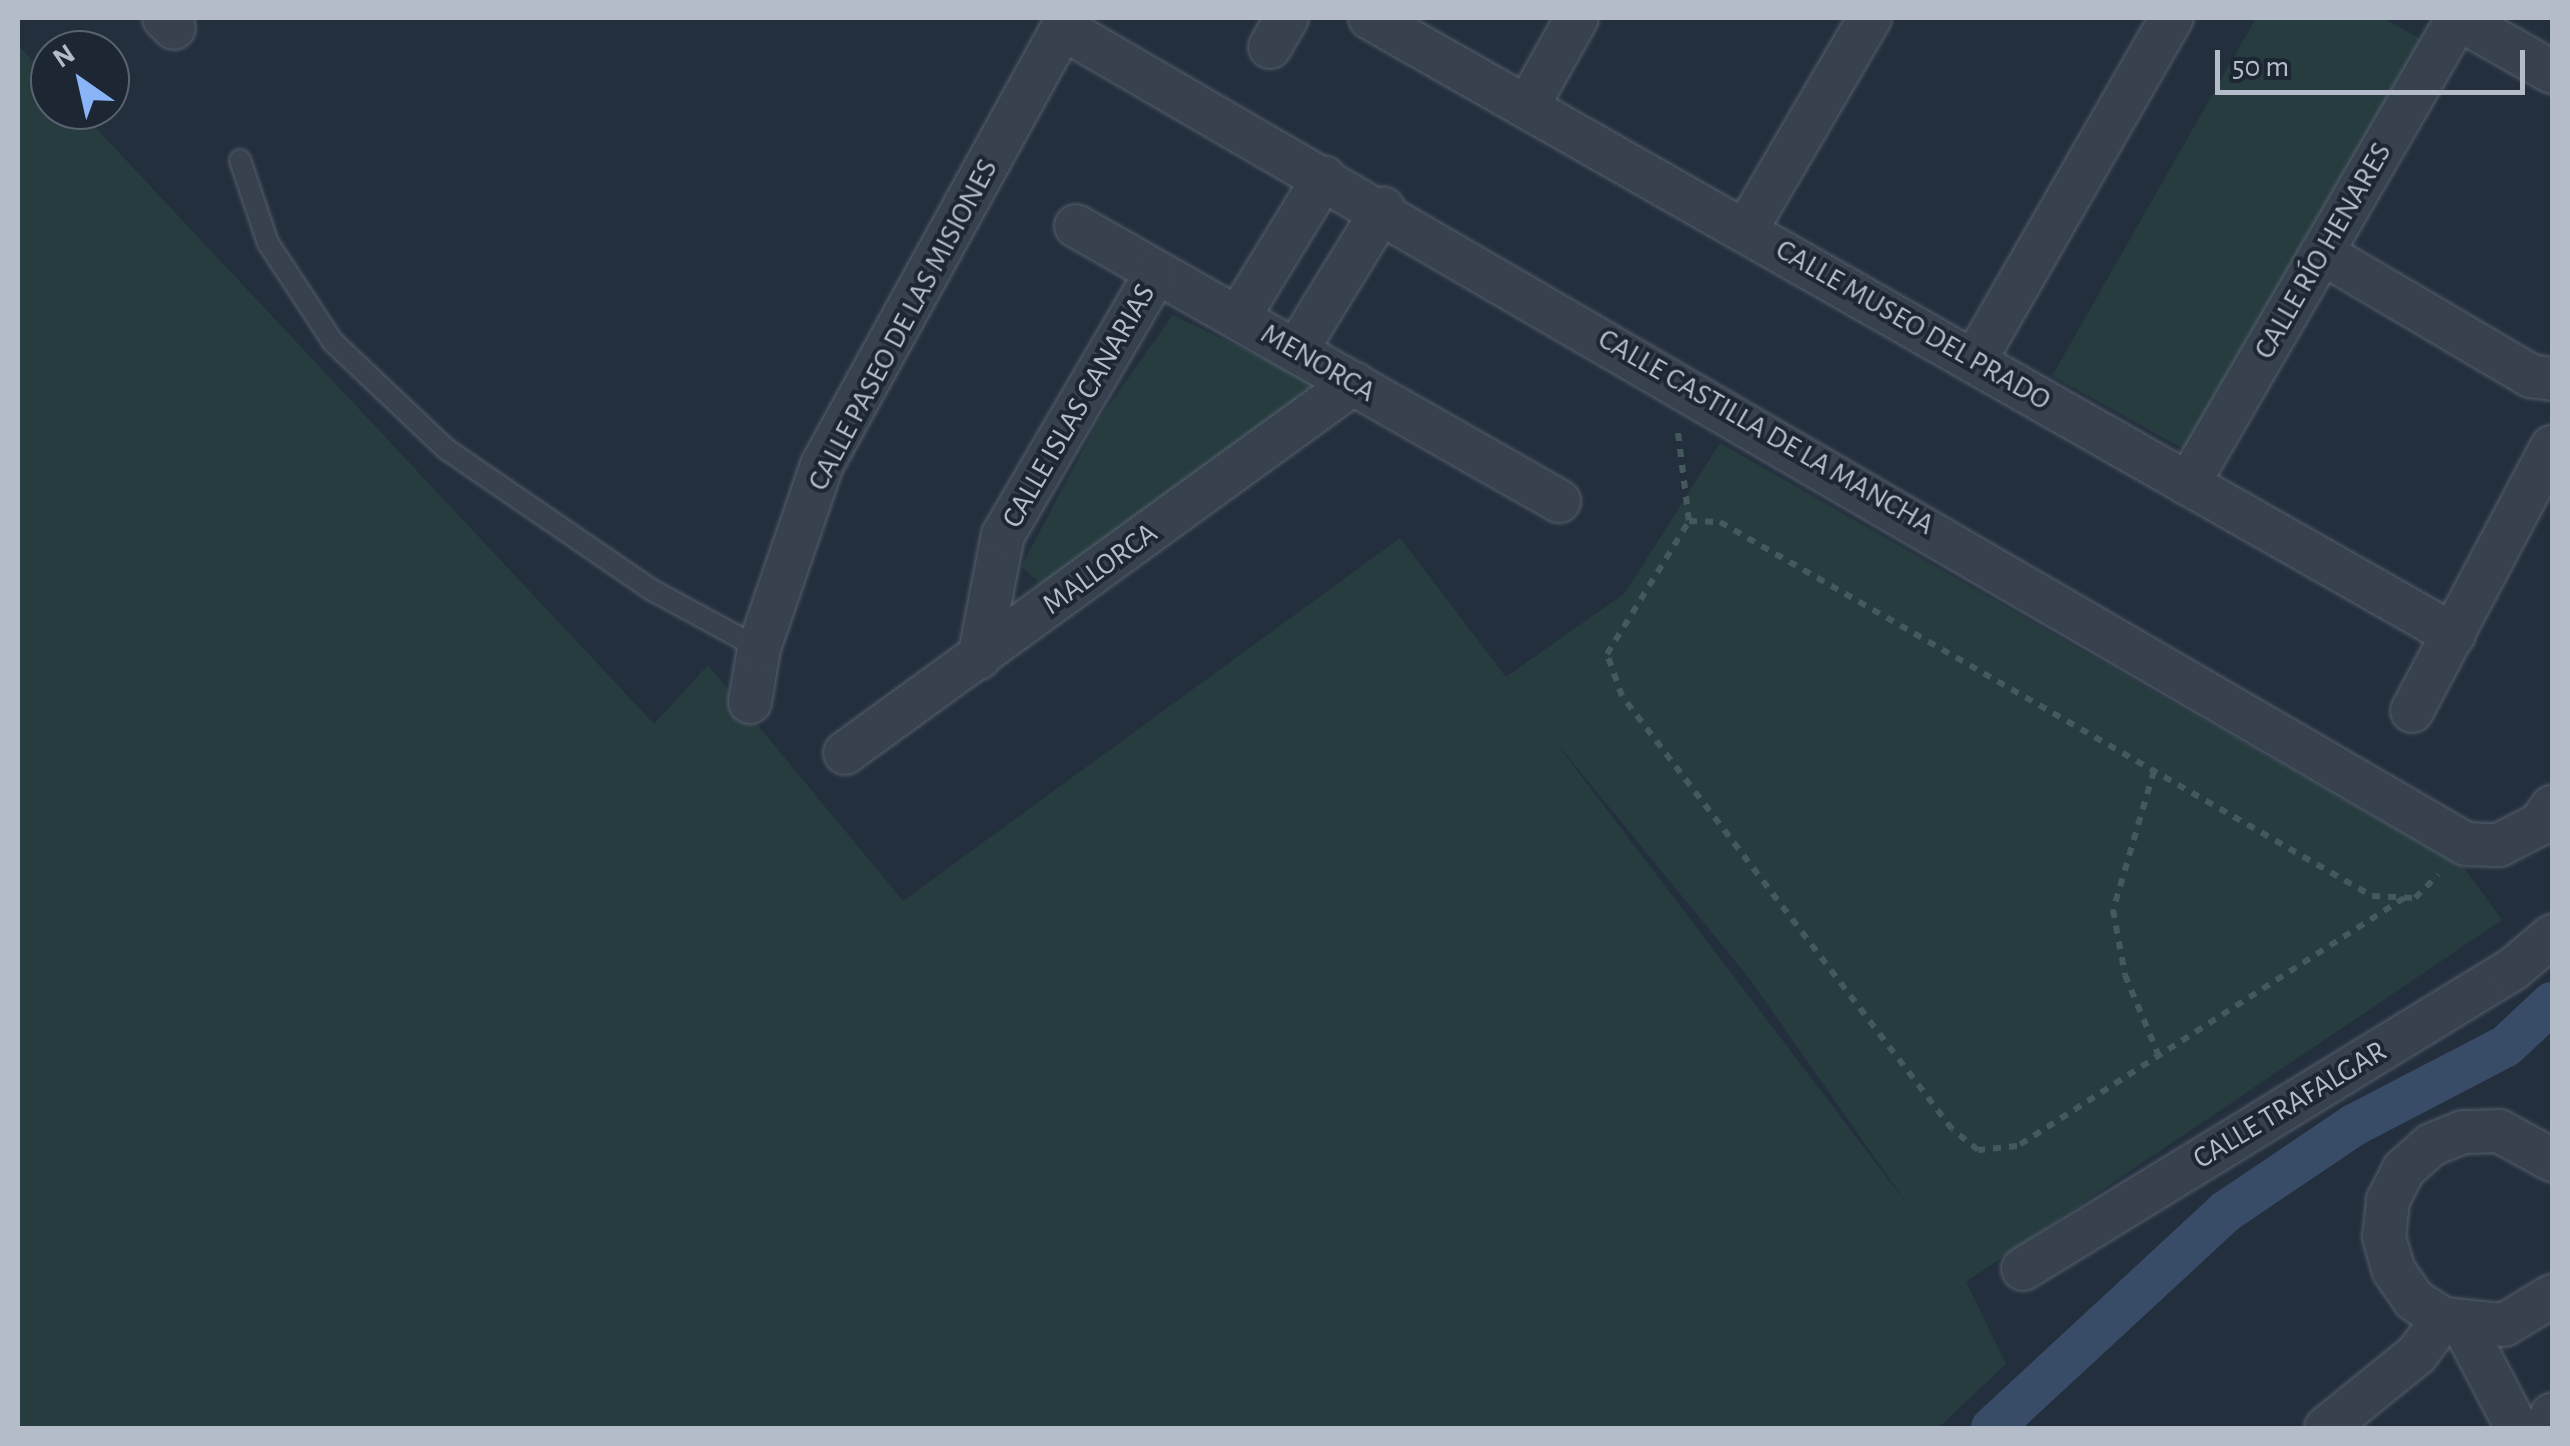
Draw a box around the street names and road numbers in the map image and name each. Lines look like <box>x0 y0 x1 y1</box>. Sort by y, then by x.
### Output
street label: CALLE RÍO HENARES <box>2247 137 2399 365</box>
street label: CALLE PASEO DE LAS MISIONES <box>800 153 1006 497</box>
street label: CALLE MUSEO DEL PRADO <box>1769 232 2057 418</box>
street label: CALLE ISLAS CANARIAS <box>995 278 1163 534</box>
street label: MENORCA <box>1254 316 1382 410</box>
street label: CALLE CASTILLA DE LA MANCHA <box>1592 321 1940 543</box>
street label: MALLORCA <box>1036 515 1164 623</box>
street label: CALLE TRAFALGAR <box>2187 1033 2393 1177</box>

